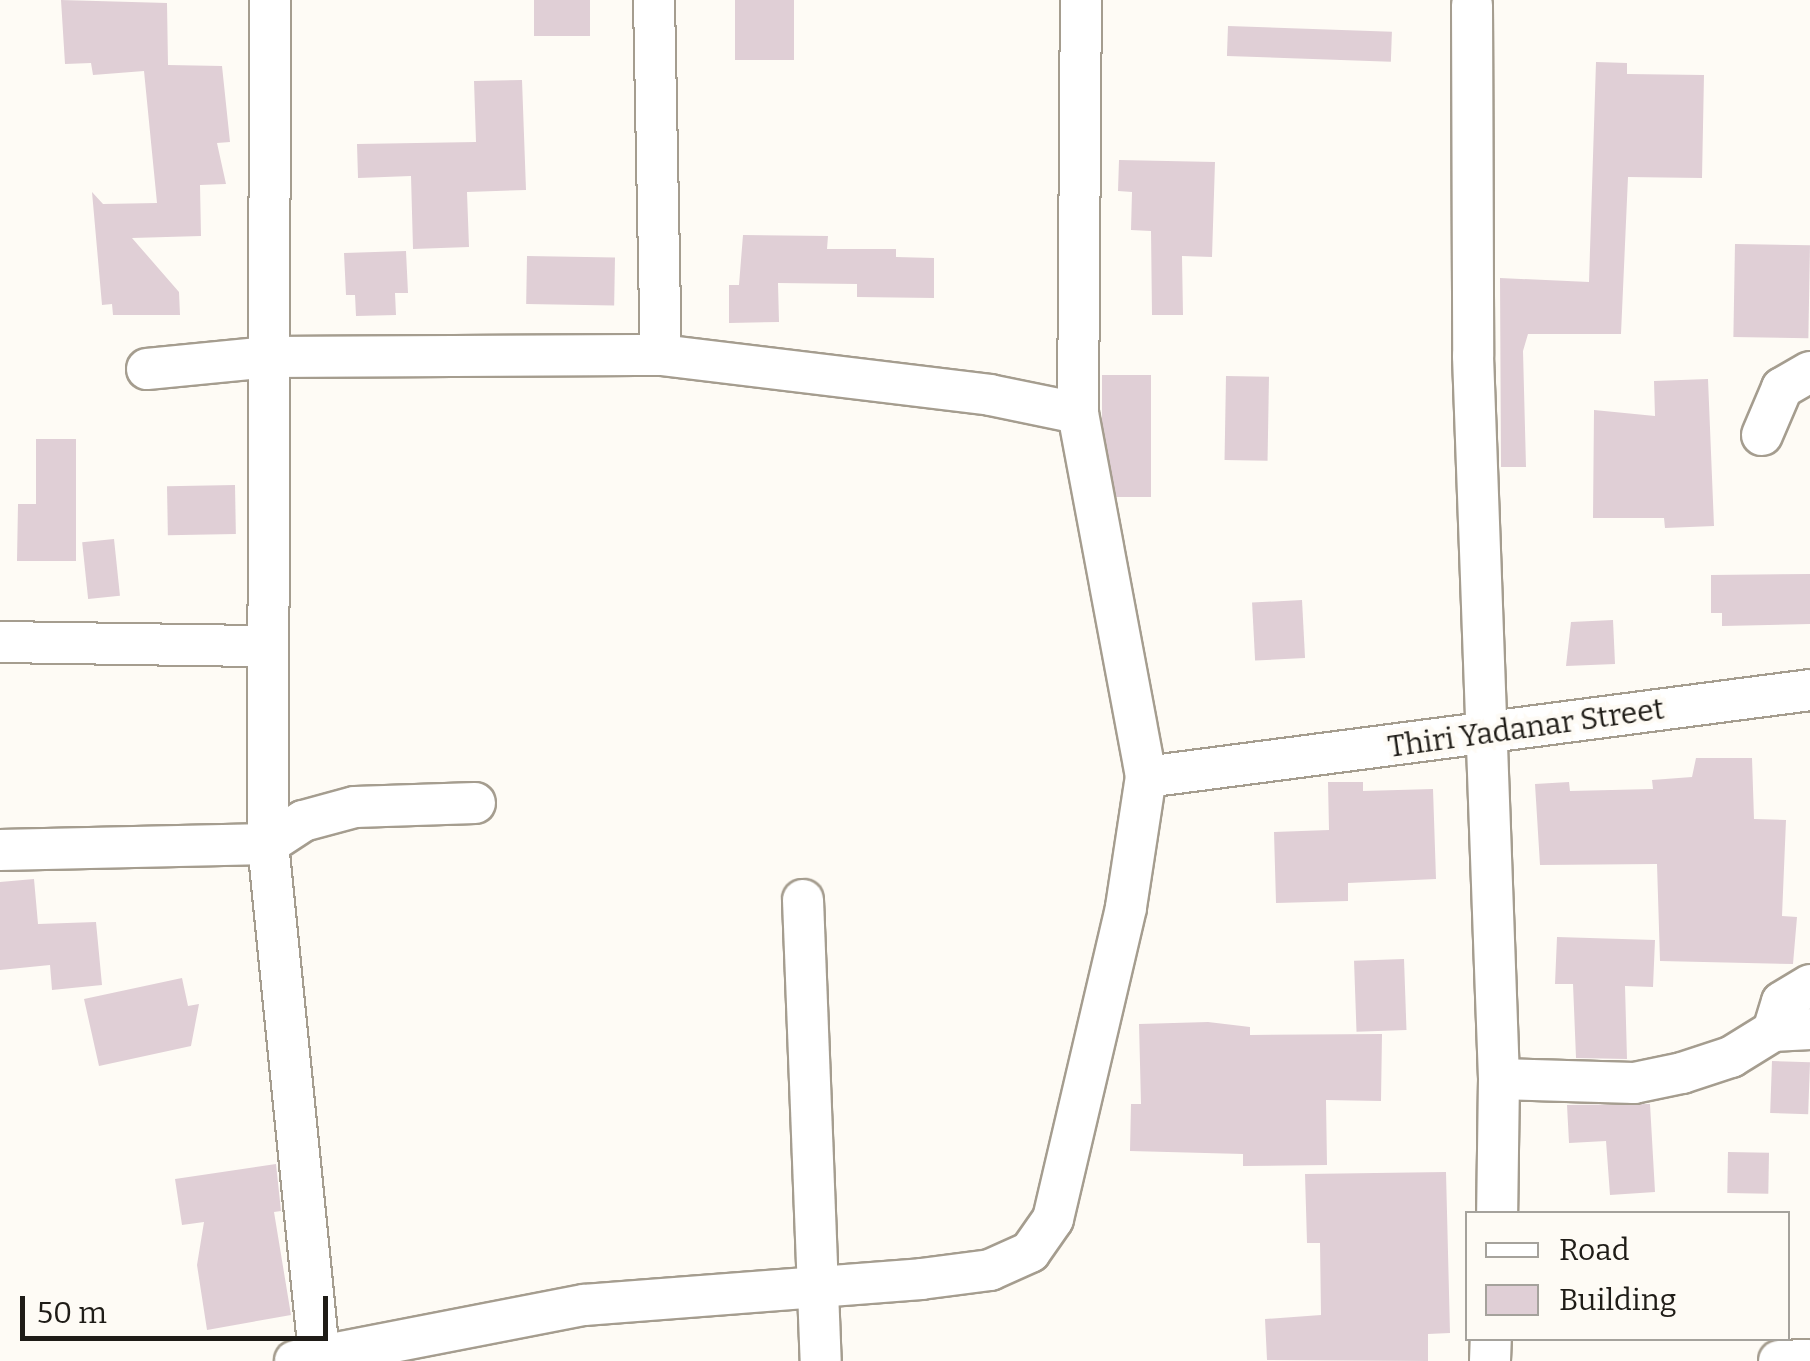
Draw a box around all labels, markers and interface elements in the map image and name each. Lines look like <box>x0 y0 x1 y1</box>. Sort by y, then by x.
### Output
street label: Thiri Yadanar Street <box>1386 691 1666 765</box>
legend <box>1465 1211 1790 1341</box>
text: Road <box>1559 1232 1630 1268</box>
scale bar <box>25 1276 332 1338</box>
text: Building <box>1559 1282 1677 1318</box>
text: 50 m <box>37 1295 107 1331</box>

